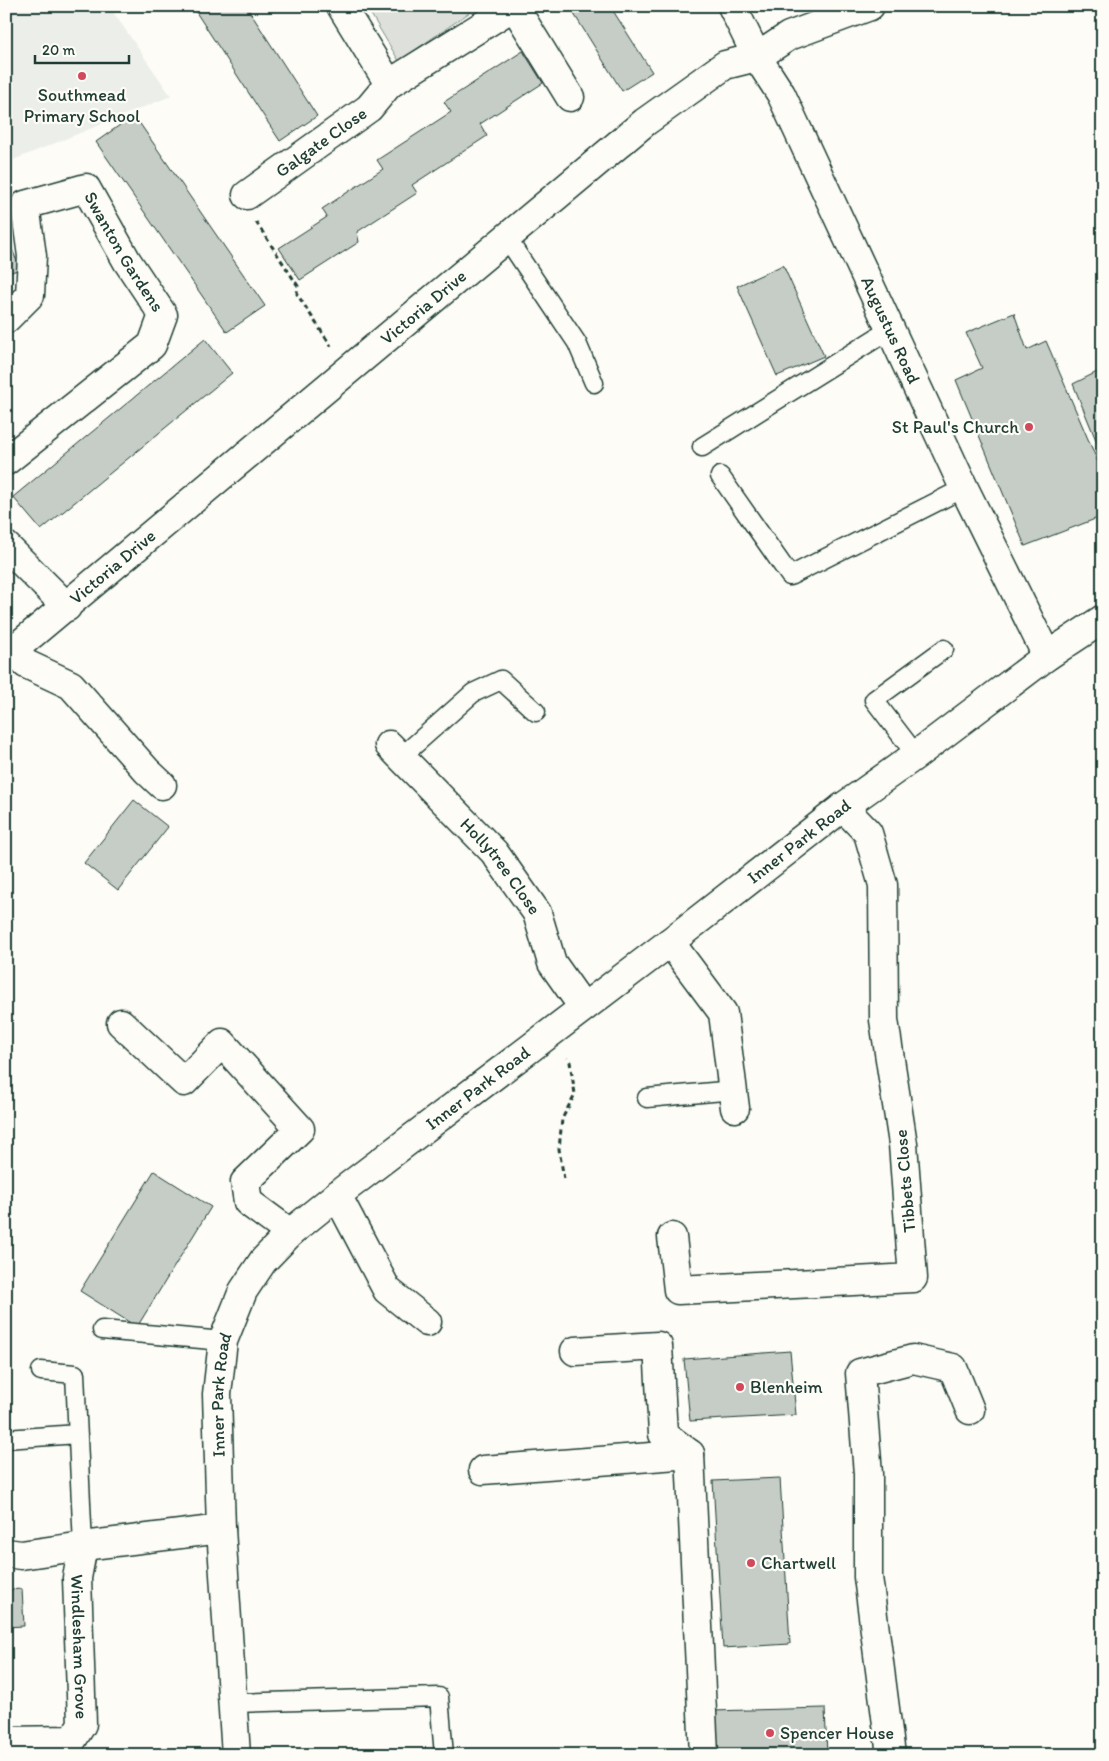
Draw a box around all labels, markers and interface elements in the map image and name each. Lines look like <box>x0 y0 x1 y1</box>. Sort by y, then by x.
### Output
scale bar <box>35 32 129 64</box>
text: 20 m <box>42 41 76 59</box>
marker: Southmead Primary School <box>76 70 88 82</box>
place label: Southmead Primary School <box>24 84 140 127</box>
street label: Galgate Close <box>271 102 371 182</box>
street label: Swanton Gardens <box>79 188 169 316</box>
street label: Victoria Drive <box>376 265 471 349</box>
street label: Augustus Road <box>856 273 925 387</box>
place label: St Paul's Church <box>892 416 1019 438</box>
marker: St Paul's Church <box>1023 421 1035 433</box>
street label: Victoria Drive <box>65 525 160 609</box>
street label: Inner Park Road <box>743 794 855 889</box>
street label: Hollytree Close <box>455 813 546 919</box>
street label: Inner Park Road <box>421 1041 535 1135</box>
street label: Tibbets Close <box>890 1129 920 1233</box>
street label: Inner Park Road <box>206 1329 237 1458</box>
place label: Blenheim <box>750 1376 823 1398</box>
marker: Blenheim <box>734 1381 746 1393</box>
place label: Chartwell <box>761 1552 836 1574</box>
marker: Chartwell <box>745 1557 757 1569</box>
street label: Windlesham Grove <box>66 1574 93 1719</box>
place label: Spencer House <box>780 1722 894 1744</box>
marker: Spencer House <box>764 1727 776 1739</box>

